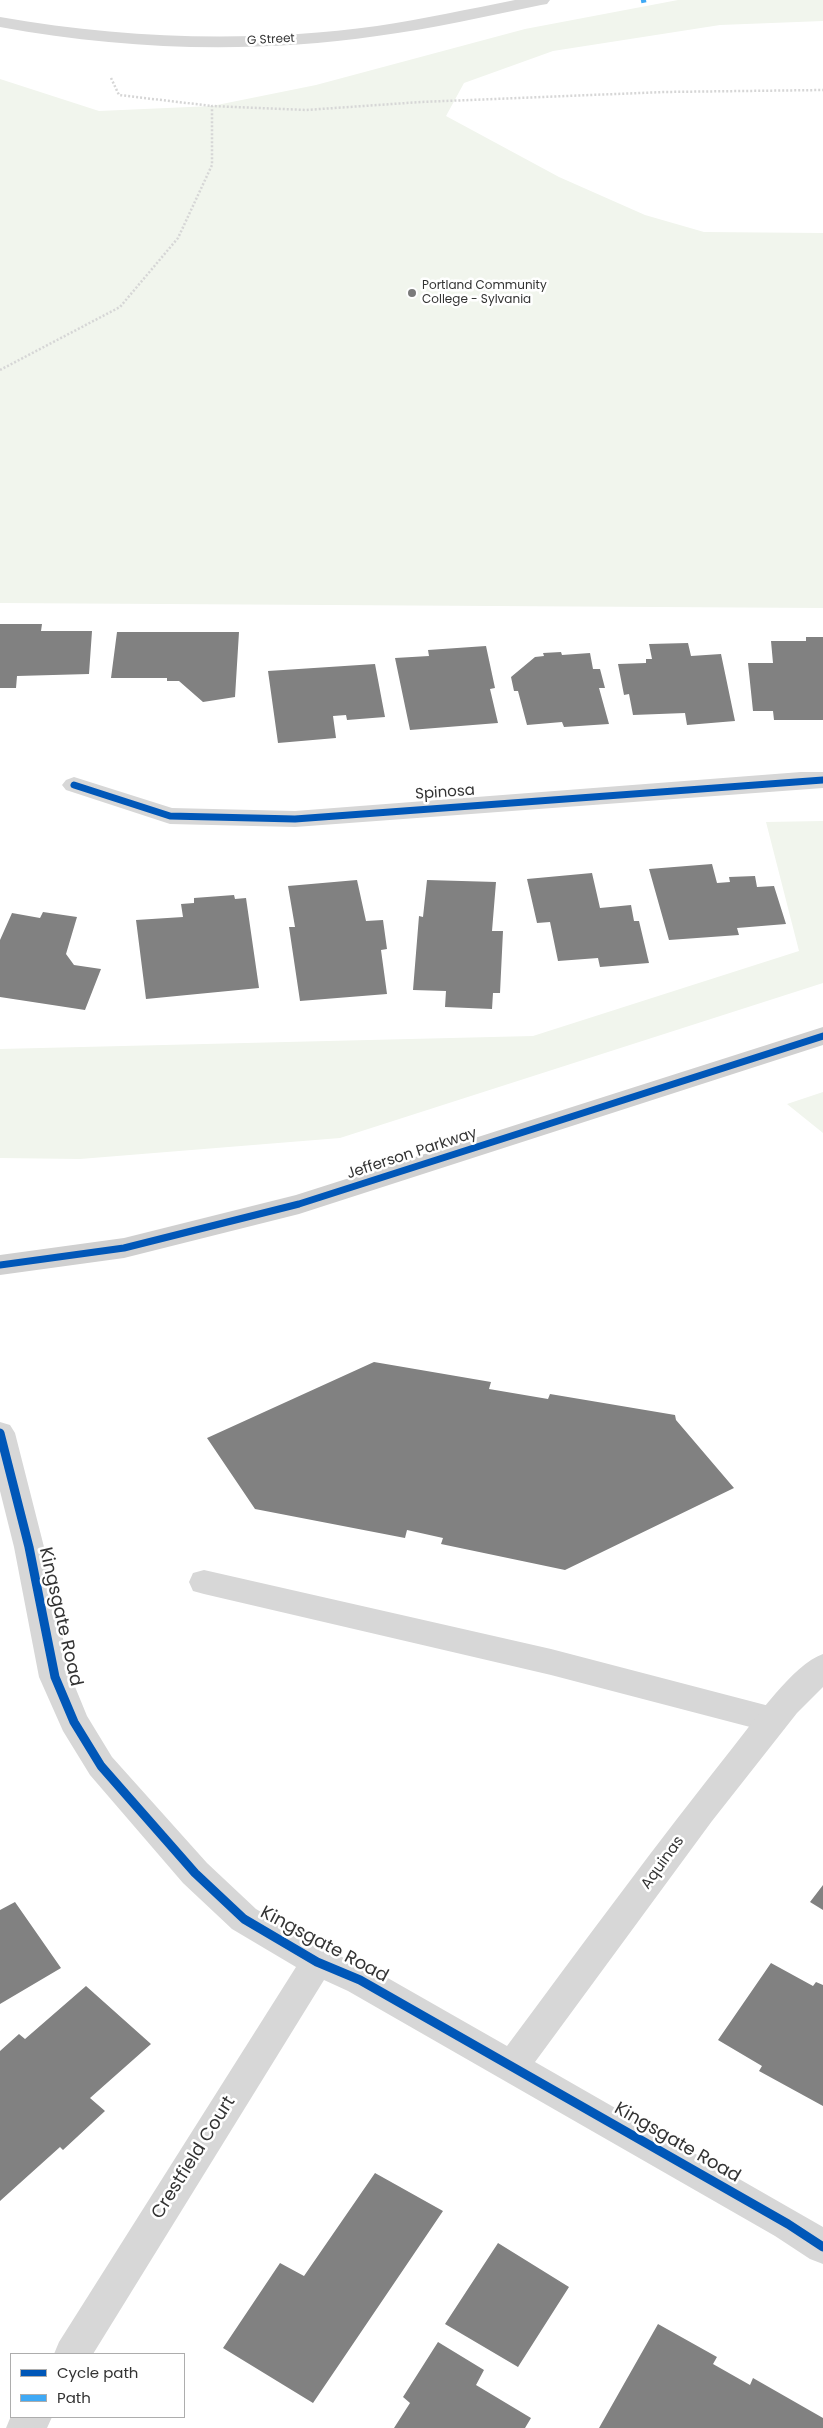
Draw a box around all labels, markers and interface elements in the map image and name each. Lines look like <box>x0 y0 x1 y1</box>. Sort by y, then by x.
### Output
street label: G Street <box>247 32 295 48</box>
place label: Portland Community College - Sylvania <box>422 279 547 307</box>
marker: Portland Community College - Sylvania <box>406 287 418 299</box>
street label: Spinosa <box>415 782 475 804</box>
street label: Jefferson Parkway <box>345 1124 479 1184</box>
street label: Kingsgate Road <box>34 1545 86 1689</box>
street label: Aquinas <box>638 1833 688 1893</box>
street label: Kingsgate Road <box>256 1902 392 1988</box>
street label: Crestfield Court <box>148 2093 240 2223</box>
street label: Kingsgate Road <box>610 2098 744 2188</box>
legend <box>10 2353 185 2418</box>
text: Cycle path <box>57 2362 138 2383</box>
text: Path <box>57 2387 91 2408</box>

